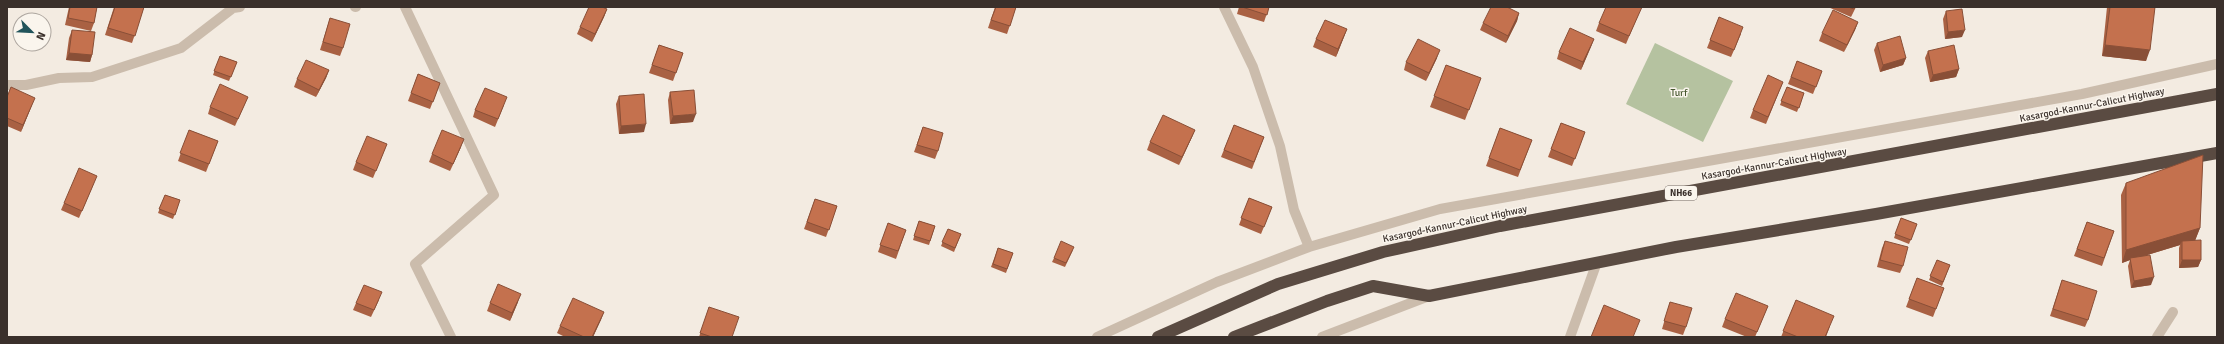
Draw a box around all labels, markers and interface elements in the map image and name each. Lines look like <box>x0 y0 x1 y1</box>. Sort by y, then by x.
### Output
north arrow <box>12 12 52 52</box>
text: N <box>33 30 48 42</box>
street label: Kasargod-Kannur-Calicut Highway <box>2019 85 2166 125</box>
park label: Turf <box>1671 87 1688 99</box>
street label: Kasargod-Kannur-Calicut Highway <box>1700 145 1848 183</box>
road number: NH66 <box>1665 186 1697 200</box>
street label: Kasargod-Kannur-Calicut Highway <box>1382 203 1529 245</box>

